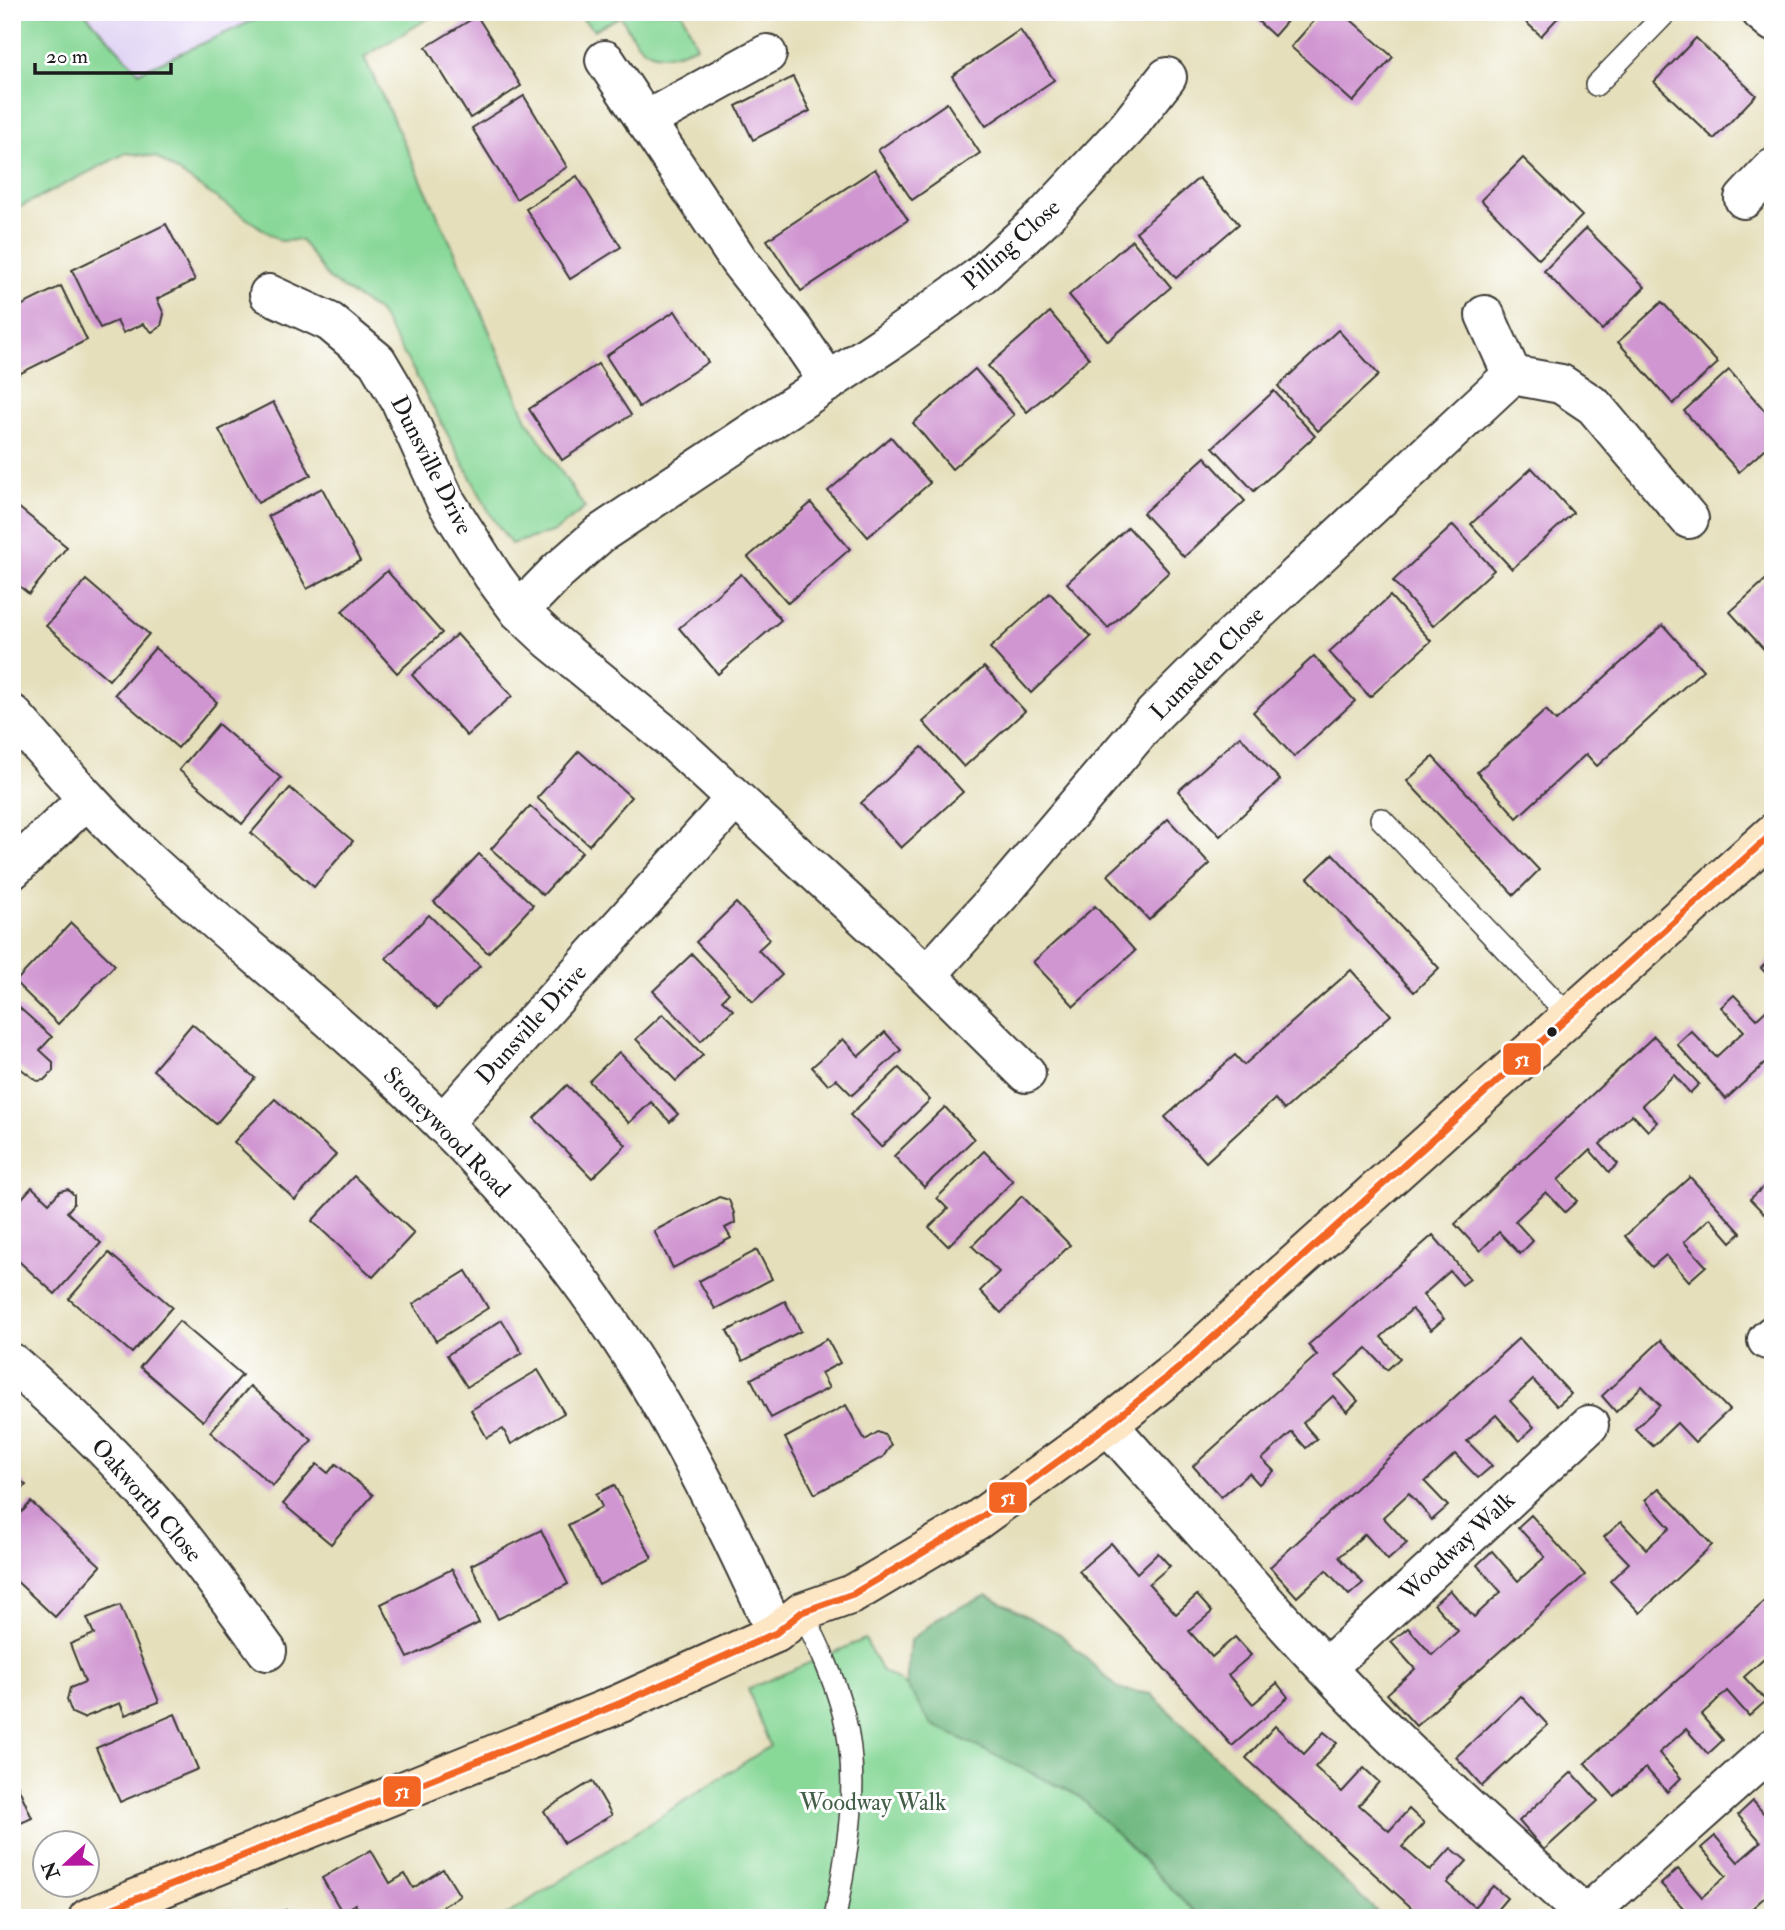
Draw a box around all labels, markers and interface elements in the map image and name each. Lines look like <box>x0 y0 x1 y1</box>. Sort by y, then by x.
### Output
scale bar <box>35 32 172 76</box>
text: 20 m <box>46 43 88 70</box>
street label: Pilling Close <box>956 192 1067 297</box>
street label: Dunsville Drive <box>383 391 480 540</box>
street label: Lumsden Close <box>1144 600 1271 727</box>
street label: Dunsville Drive <box>469 958 594 1091</box>
unlabelled marker <box>1545 1025 1559 1039</box>
line badge: 51 <box>1502 1042 1542 1076</box>
text: 51 <box>1514 1048 1530 1072</box>
street label: Stoneywood Road <box>376 1060 517 1205</box>
street label: Oakworth Close <box>84 1432 209 1569</box>
line badge: 51 <box>988 1481 1028 1514</box>
street label: Woodway Walk <box>1392 1485 1522 1608</box>
text: 51 <box>1000 1486 1016 1510</box>
line badge: 51 <box>382 1775 422 1808</box>
text: 51 <box>394 1780 410 1804</box>
park label: Woodway Walk <box>799 1787 947 1818</box>
north arrow <box>32 1828 102 1898</box>
text: N <box>36 1857 66 1883</box>

